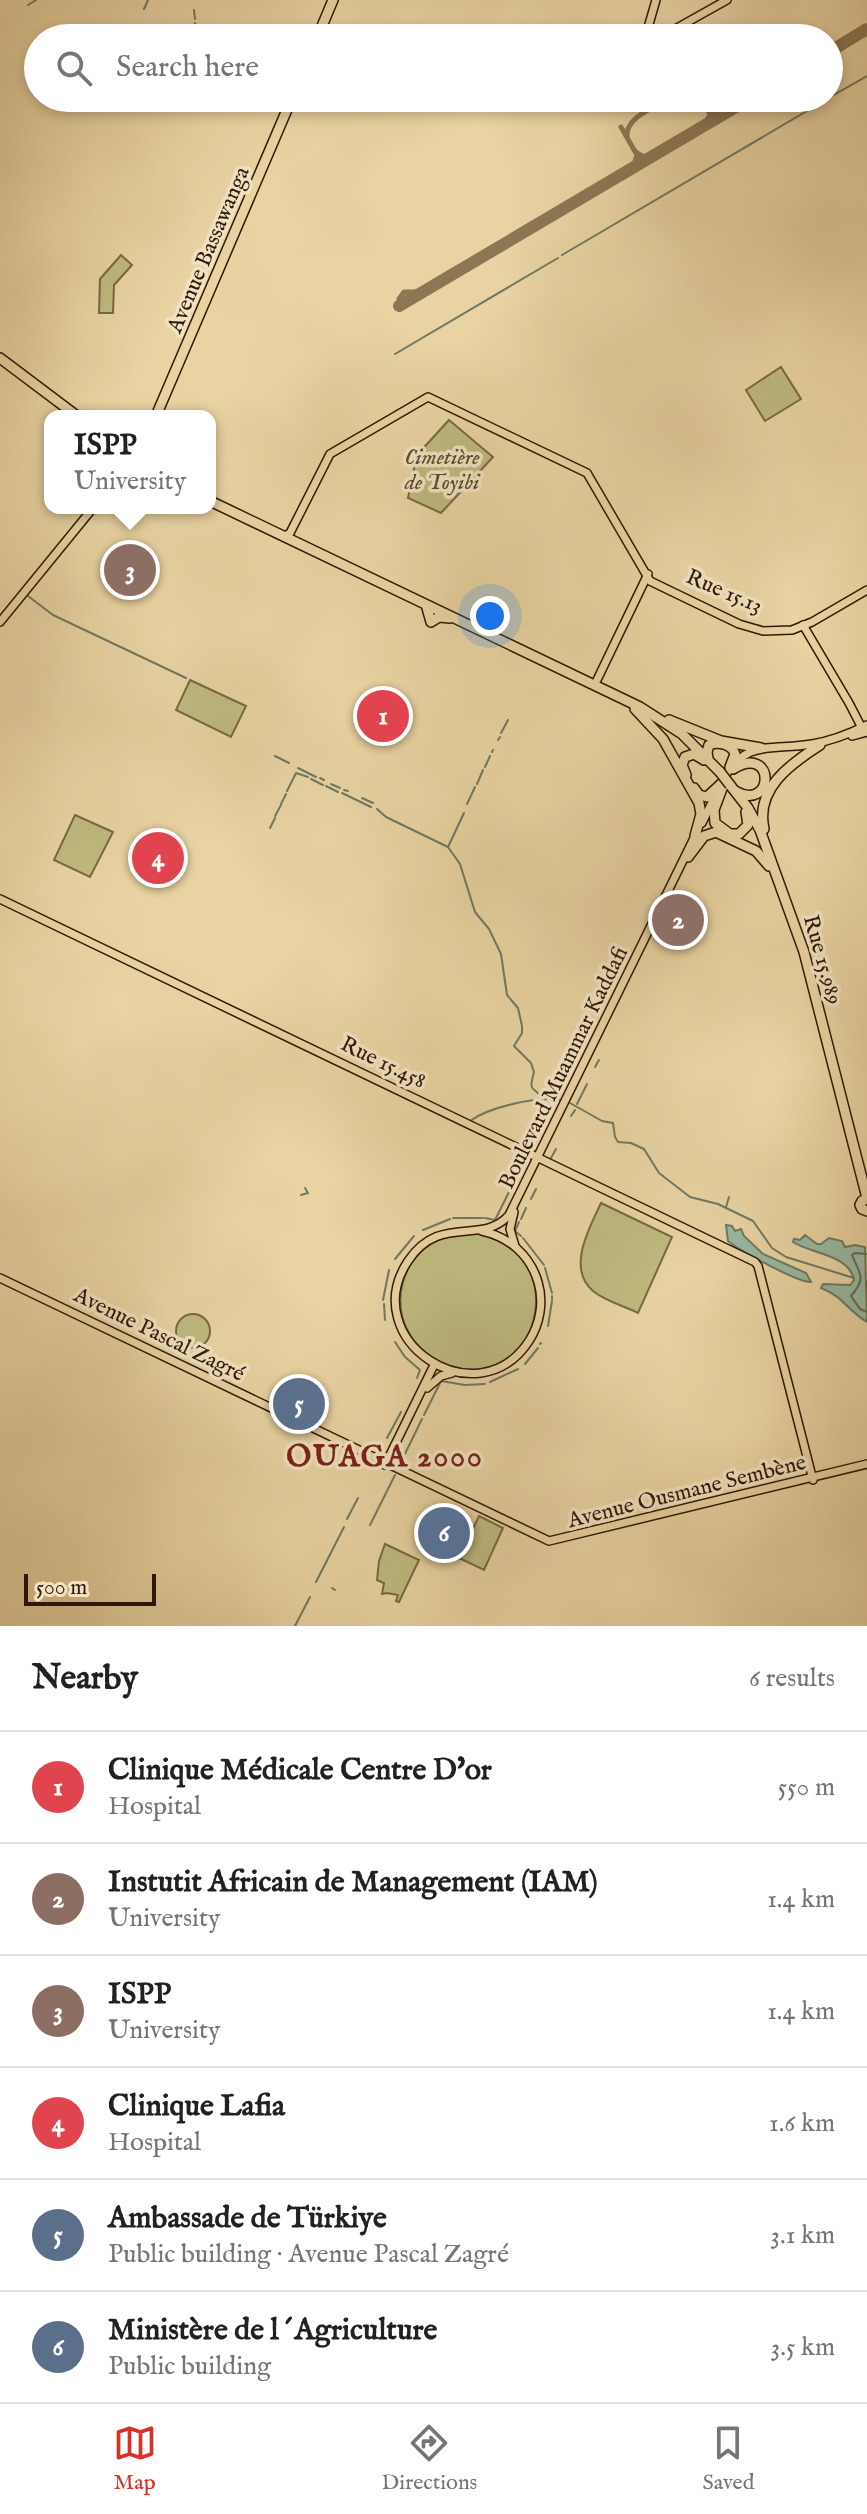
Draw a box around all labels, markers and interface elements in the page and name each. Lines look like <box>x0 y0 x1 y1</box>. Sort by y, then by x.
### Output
search box <box>24 24 843 112</box>
icon: search <box>52 46 96 90</box>
text: Search here <box>116 49 259 87</box>
street label: Avenue Bassawanga <box>161 162 257 338</box>
popup <box>44 410 216 514</box>
text: ISPP <box>74 427 137 465</box>
park label: Cimetière de Toyibi <box>404 444 481 497</box>
text: University <box>74 465 186 498</box>
pin: 3 <box>104 540 156 600</box>
street label: Rue 15.13 <box>682 563 766 621</box>
your location <box>470 596 510 636</box>
pin: 1 <box>357 686 409 746</box>
pin: 4 <box>132 828 184 888</box>
pin: 2 <box>652 890 704 950</box>
street label: Rue 15.989 <box>796 912 848 1008</box>
street label: Boulevard Muammar Kaddafi <box>493 942 635 1194</box>
street label: Rue 15.458 <box>336 1030 430 1096</box>
street label: Avenue Pascal Zagré <box>68 1281 249 1389</box>
pin: 5 <box>273 1374 325 1434</box>
district label: OUAGA 2000 <box>286 1439 484 1477</box>
street label: Avenue Ousmane Sembène <box>564 1449 809 1535</box>
pin: 6 <box>418 1503 470 1563</box>
scale bar <box>24 1570 156 1606</box>
text: 500 m <box>36 1574 87 1602</box>
text: Nearby <box>32 1657 138 1700</box>
text: 6 results <box>749 1662 835 1695</box>
text: Clinique Médicale Centre D'or <box>108 1752 492 1790</box>
text: 1 <box>53 1771 63 1804</box>
text: 550 m <box>778 1771 835 1804</box>
text: Hospital <box>108 1790 201 1823</box>
text: Instutit Africain de Management (IAM) <box>108 1864 598 1902</box>
text: 2 <box>52 1883 64 1916</box>
text: 1.4 km <box>767 1883 835 1916</box>
text: University <box>108 1902 221 1935</box>
text: ISPP <box>108 1976 171 2014</box>
text: 3 <box>53 1995 63 2028</box>
text: 1.4 km <box>767 1995 835 2028</box>
text: University <box>108 2014 221 2047</box>
text: Clinique Lafia <box>108 2088 285 2126</box>
text: 4 <box>52 2107 64 2140</box>
text: 1.6 km <box>769 2107 835 2140</box>
text: Hospital <box>108 2126 201 2159</box>
text: Ambassade de Türkiye <box>108 2200 387 2238</box>
text: 5 <box>53 2219 63 2252</box>
text: 3.1 km <box>770 2219 835 2252</box>
text: Public building · Avenue Pascal Zagré <box>108 2238 509 2271</box>
text: Ministère de l´Agriculture <box>108 2312 437 2350</box>
text: 6 <box>53 2331 63 2364</box>
text: 3.5 km <box>771 2331 835 2364</box>
text: Public building <box>108 2350 271 2383</box>
tab: Map <box>113 2421 157 2497</box>
tab: Directions <box>382 2421 477 2497</box>
tab: Saved <box>702 2421 754 2497</box>

